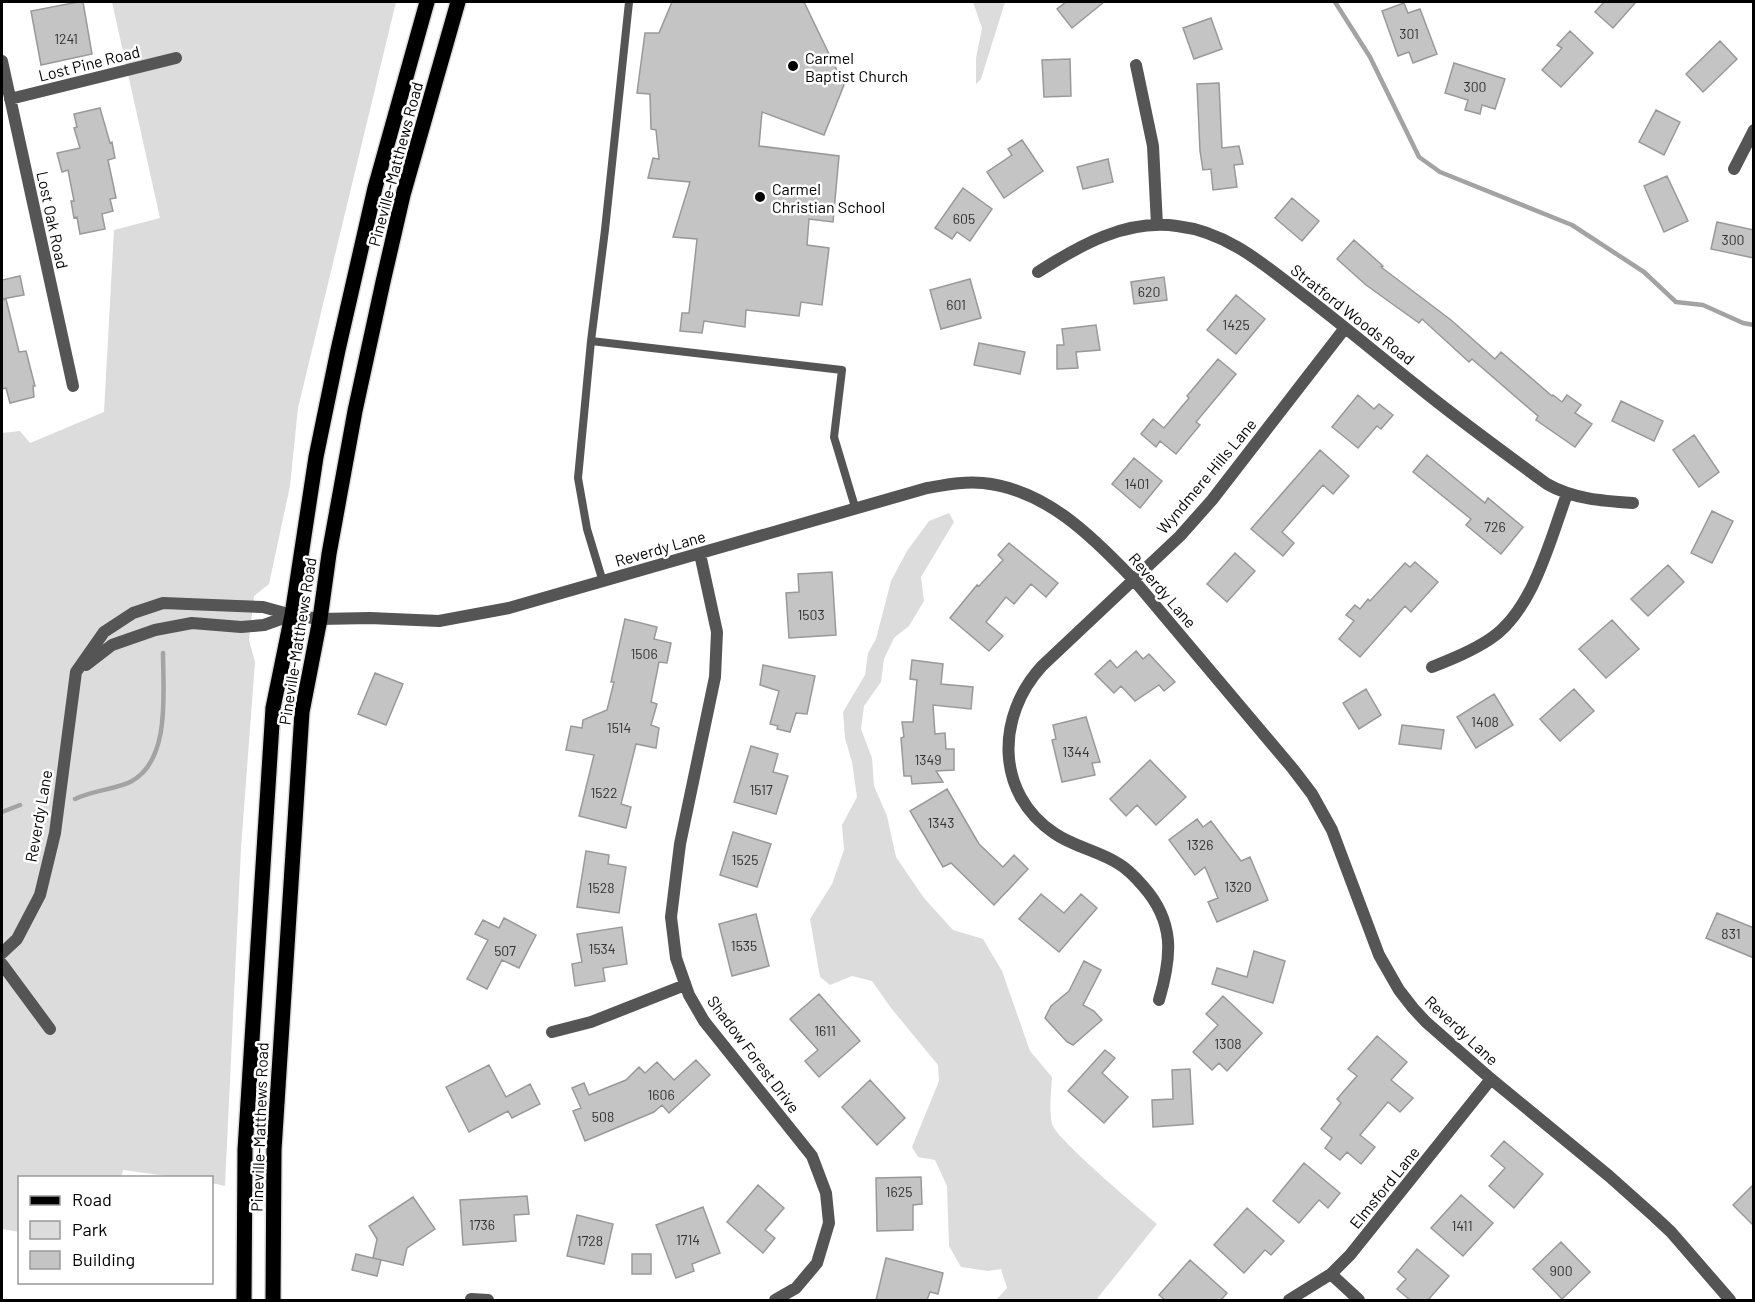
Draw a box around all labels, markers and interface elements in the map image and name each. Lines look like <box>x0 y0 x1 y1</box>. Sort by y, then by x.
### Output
house number: 301 <box>1399 25 1419 42</box>
house number: 1241 <box>54 30 78 47</box>
street label: Lost Pine Road <box>36 41 142 85</box>
place label: Carmel Baptist Church <box>805 48 908 85</box>
marker: Carmel Baptist Church <box>786 59 800 73</box>
house number: 300 <box>1463 78 1487 95</box>
street label: Pineville-Matthews Road <box>364 80 426 248</box>
street label: Lost Oak Road <box>33 170 73 270</box>
place label: Carmel Christian School <box>772 179 885 216</box>
marker: Carmel Christian School <box>753 190 767 204</box>
house number: 605 <box>953 210 975 227</box>
house number: 300 <box>1721 231 1745 248</box>
street label: Stratford Woods Road <box>1287 260 1419 368</box>
house number: 620 <box>1138 283 1160 300</box>
house number: 601 <box>946 296 966 313</box>
house number: 1425 <box>1222 316 1250 333</box>
street label: Wyndmere Hills Lane <box>1152 414 1260 538</box>
house number: 1401 <box>1124 475 1150 492</box>
house number: 726 <box>1484 518 1506 535</box>
street label: Reverdy Lane <box>613 526 707 570</box>
street label: Reverdy Lane <box>1125 549 1201 631</box>
street label: Pineville-Matthews Road <box>274 556 320 726</box>
house number: 1503 <box>797 606 825 623</box>
house number: 1506 <box>630 645 658 662</box>
house number: 1408 <box>1471 713 1499 730</box>
house number: 1514 <box>607 719 631 736</box>
house number: 1344 <box>1062 743 1090 760</box>
house number: 1349 <box>914 751 942 768</box>
street label: Reverdy Lane <box>21 768 55 864</box>
house number: 1517 <box>749 781 773 798</box>
house number: 1522 <box>590 784 618 801</box>
house number: 1343 <box>927 814 955 831</box>
house number: 1326 <box>1187 836 1213 853</box>
house number: 1525 <box>732 851 758 868</box>
house number: 1320 <box>1224 878 1252 895</box>
house number: 1528 <box>588 879 614 896</box>
house number: 831 <box>1721 925 1741 942</box>
house number: 1535 <box>731 937 757 954</box>
house number: 1534 <box>588 940 616 957</box>
house number: 507 <box>494 942 516 959</box>
street label: Reverdy Lane <box>1421 991 1503 1069</box>
street label: Shadow Forest Drive <box>704 992 804 1116</box>
house number: 1611 <box>814 1022 836 1039</box>
house number: 1308 <box>1214 1035 1242 1052</box>
street label: Pineville-Matthews Road <box>247 1042 271 1212</box>
house number: 1606 <box>647 1086 675 1103</box>
house number: 508 <box>592 1108 614 1125</box>
street label: Elmsford Lane <box>1345 1142 1423 1232</box>
legend <box>18 1176 213 1284</box>
house number: 1625 <box>886 1183 912 1200</box>
text: Road <box>72 1188 112 1210</box>
house number: 1736 <box>469 1216 495 1233</box>
house number: 1411 <box>1451 1217 1473 1234</box>
text: Park <box>72 1218 107 1240</box>
house number: 1714 <box>676 1231 700 1248</box>
house number: 1728 <box>577 1232 603 1249</box>
text: Building <box>72 1248 135 1270</box>
house number: 900 <box>1549 1262 1573 1279</box>

